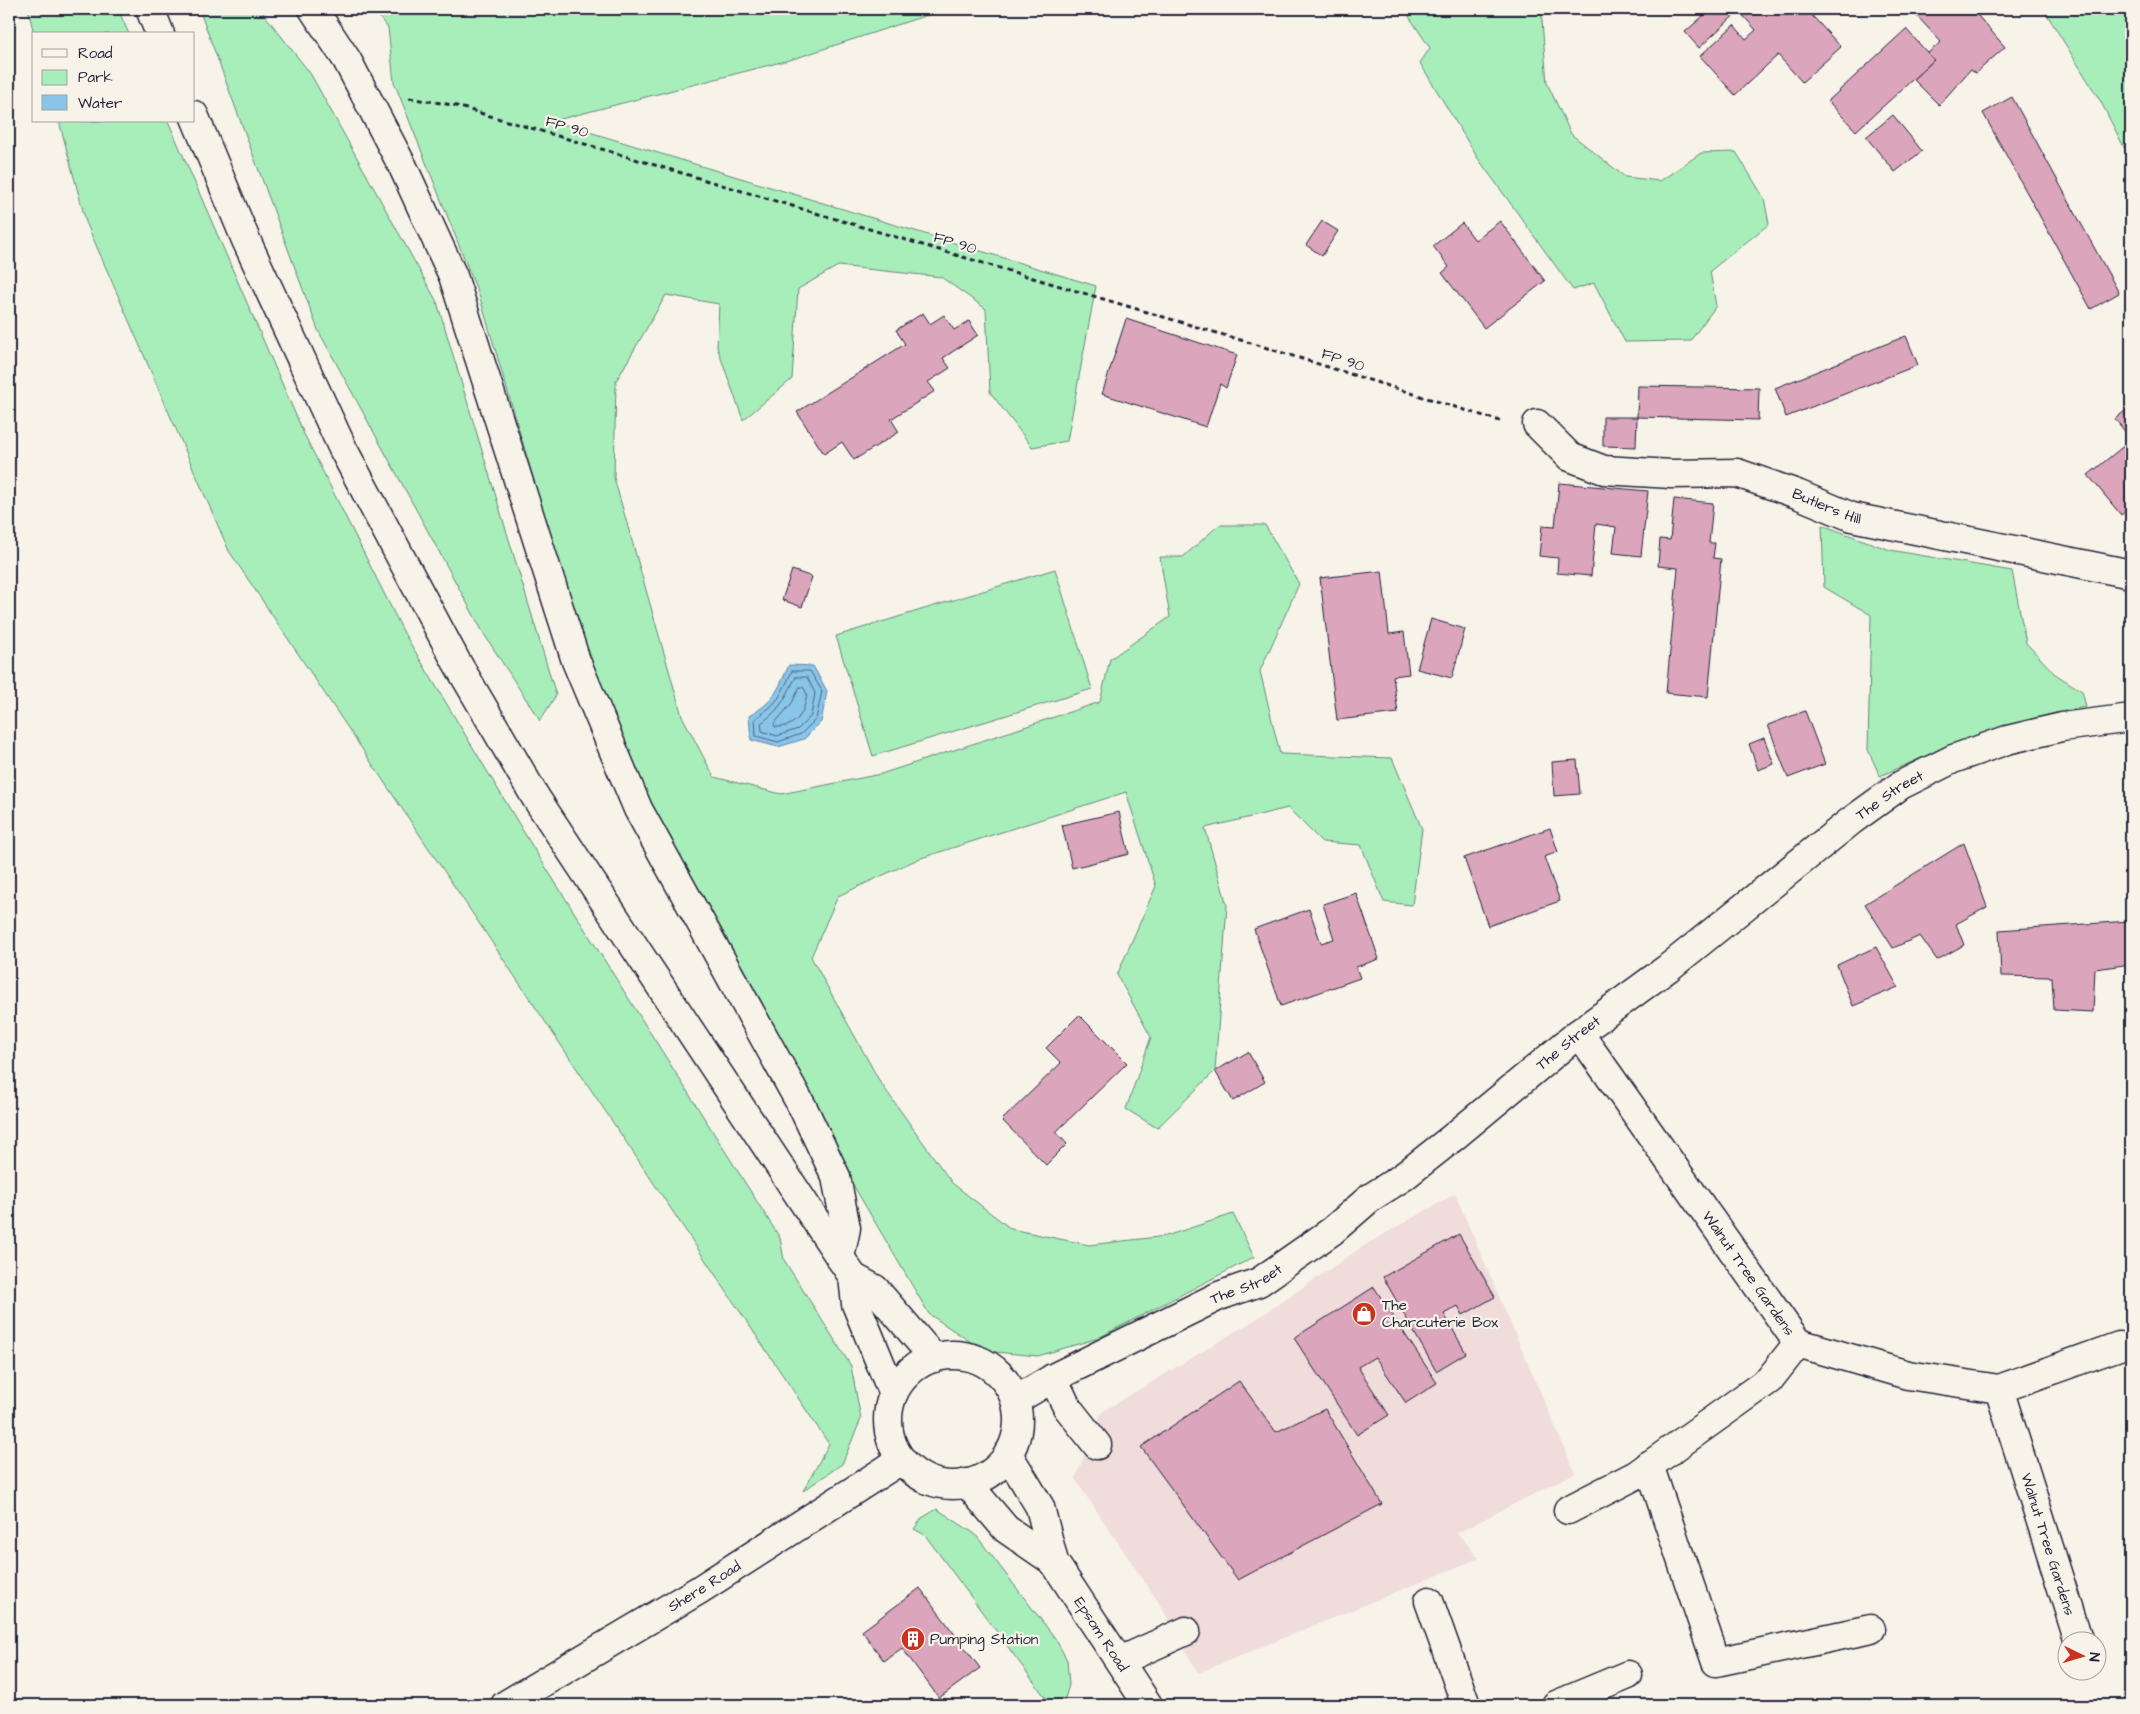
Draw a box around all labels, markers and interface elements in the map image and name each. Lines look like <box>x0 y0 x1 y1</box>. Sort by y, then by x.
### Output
legend <box>32 32 195 122</box>
text: Road <box>78 43 113 64</box>
text: Park <box>78 67 113 88</box>
text: Water <box>78 93 122 114</box>
street label: FP 90 <box>543 111 592 143</box>
street label: FP 90 <box>931 227 980 260</box>
street label: FP 90 <box>1319 343 1368 377</box>
street label: Butlers Hill <box>1789 483 1863 529</box>
street label: The Street <box>1851 765 1927 825</box>
street label: The Street <box>1531 1010 1605 1075</box>
street label: Walnut Tree Gardens <box>1697 1206 1800 1340</box>
street label: The Street <box>1206 1258 1286 1309</box>
place label: The Charcuterie Box <box>1382 1295 1499 1333</box>
shop icon: The Charcuterie Box <box>1351 1301 1377 1327</box>
street label: Walnut Tree Gardens <box>2016 1470 2081 1619</box>
street label: Shere Road <box>664 1555 745 1617</box>
street label: Epsom Road <box>1069 1593 1134 1676</box>
building icon: Pumping Station <box>900 1626 926 1652</box>
place label: Pumping Station <box>930 1629 1039 1651</box>
north arrow <box>2058 1632 2108 1682</box>
text: N <box>2084 1652 2104 1663</box>

